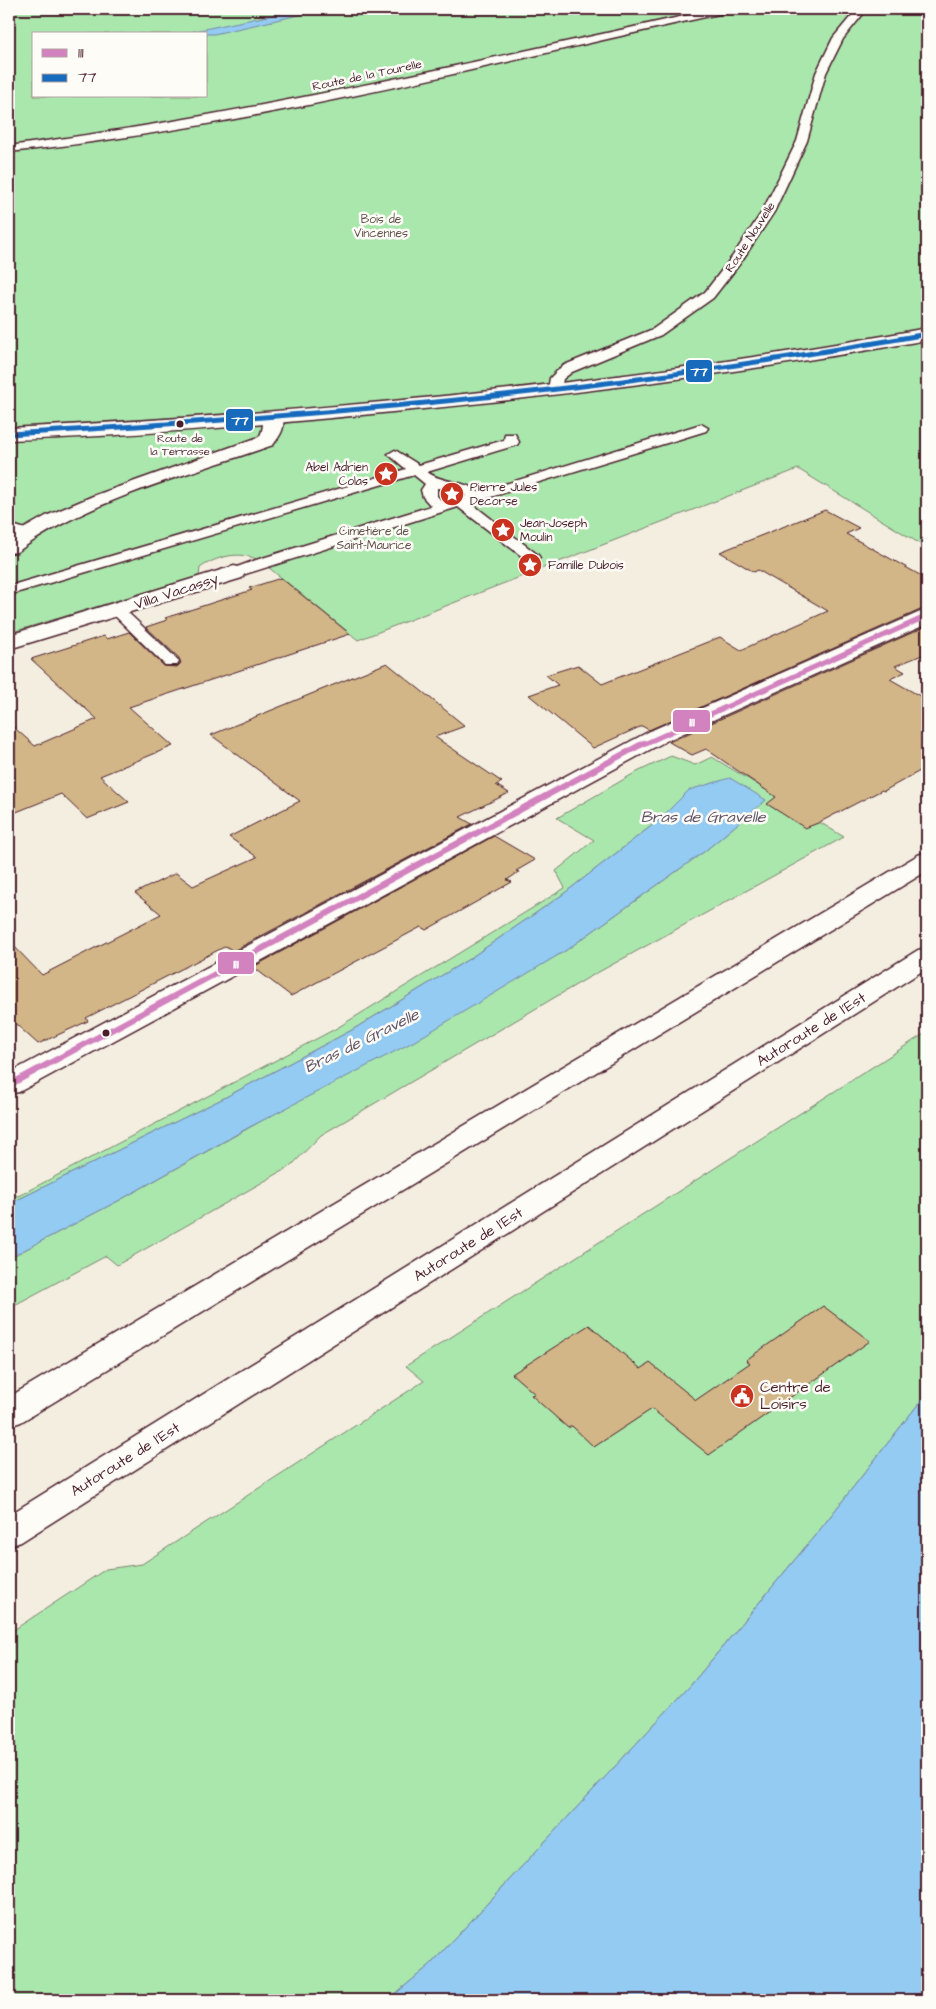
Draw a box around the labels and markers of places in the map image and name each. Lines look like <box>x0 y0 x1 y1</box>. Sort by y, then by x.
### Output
marker: Route de la Terrasse <box>175 419 185 429</box>
place label: Route de la Terrasse <box>150 431 210 459</box>
place label: Abel Adrien Colas <box>306 459 368 490</box>
place icon: Abel Adrien Colas <box>373 461 399 487</box>
place label: Pierre Jules Decorse <box>470 479 537 510</box>
place icon: Pierre Jules Decorse <box>439 481 465 507</box>
place label: Jean-Joseph Moulin <box>520 515 587 546</box>
place icon: Jean-Joseph Moulin <box>490 517 516 543</box>
place icon: Famille Dubois <box>517 552 543 578</box>
place label: Famille Dubois <box>548 557 624 574</box>
unlabelled marker <box>101 1028 111 1038</box>
place label: Centre de Loisirs <box>760 1377 831 1415</box>
public building icon: Centre de Loisirs <box>729 1383 755 1409</box>

